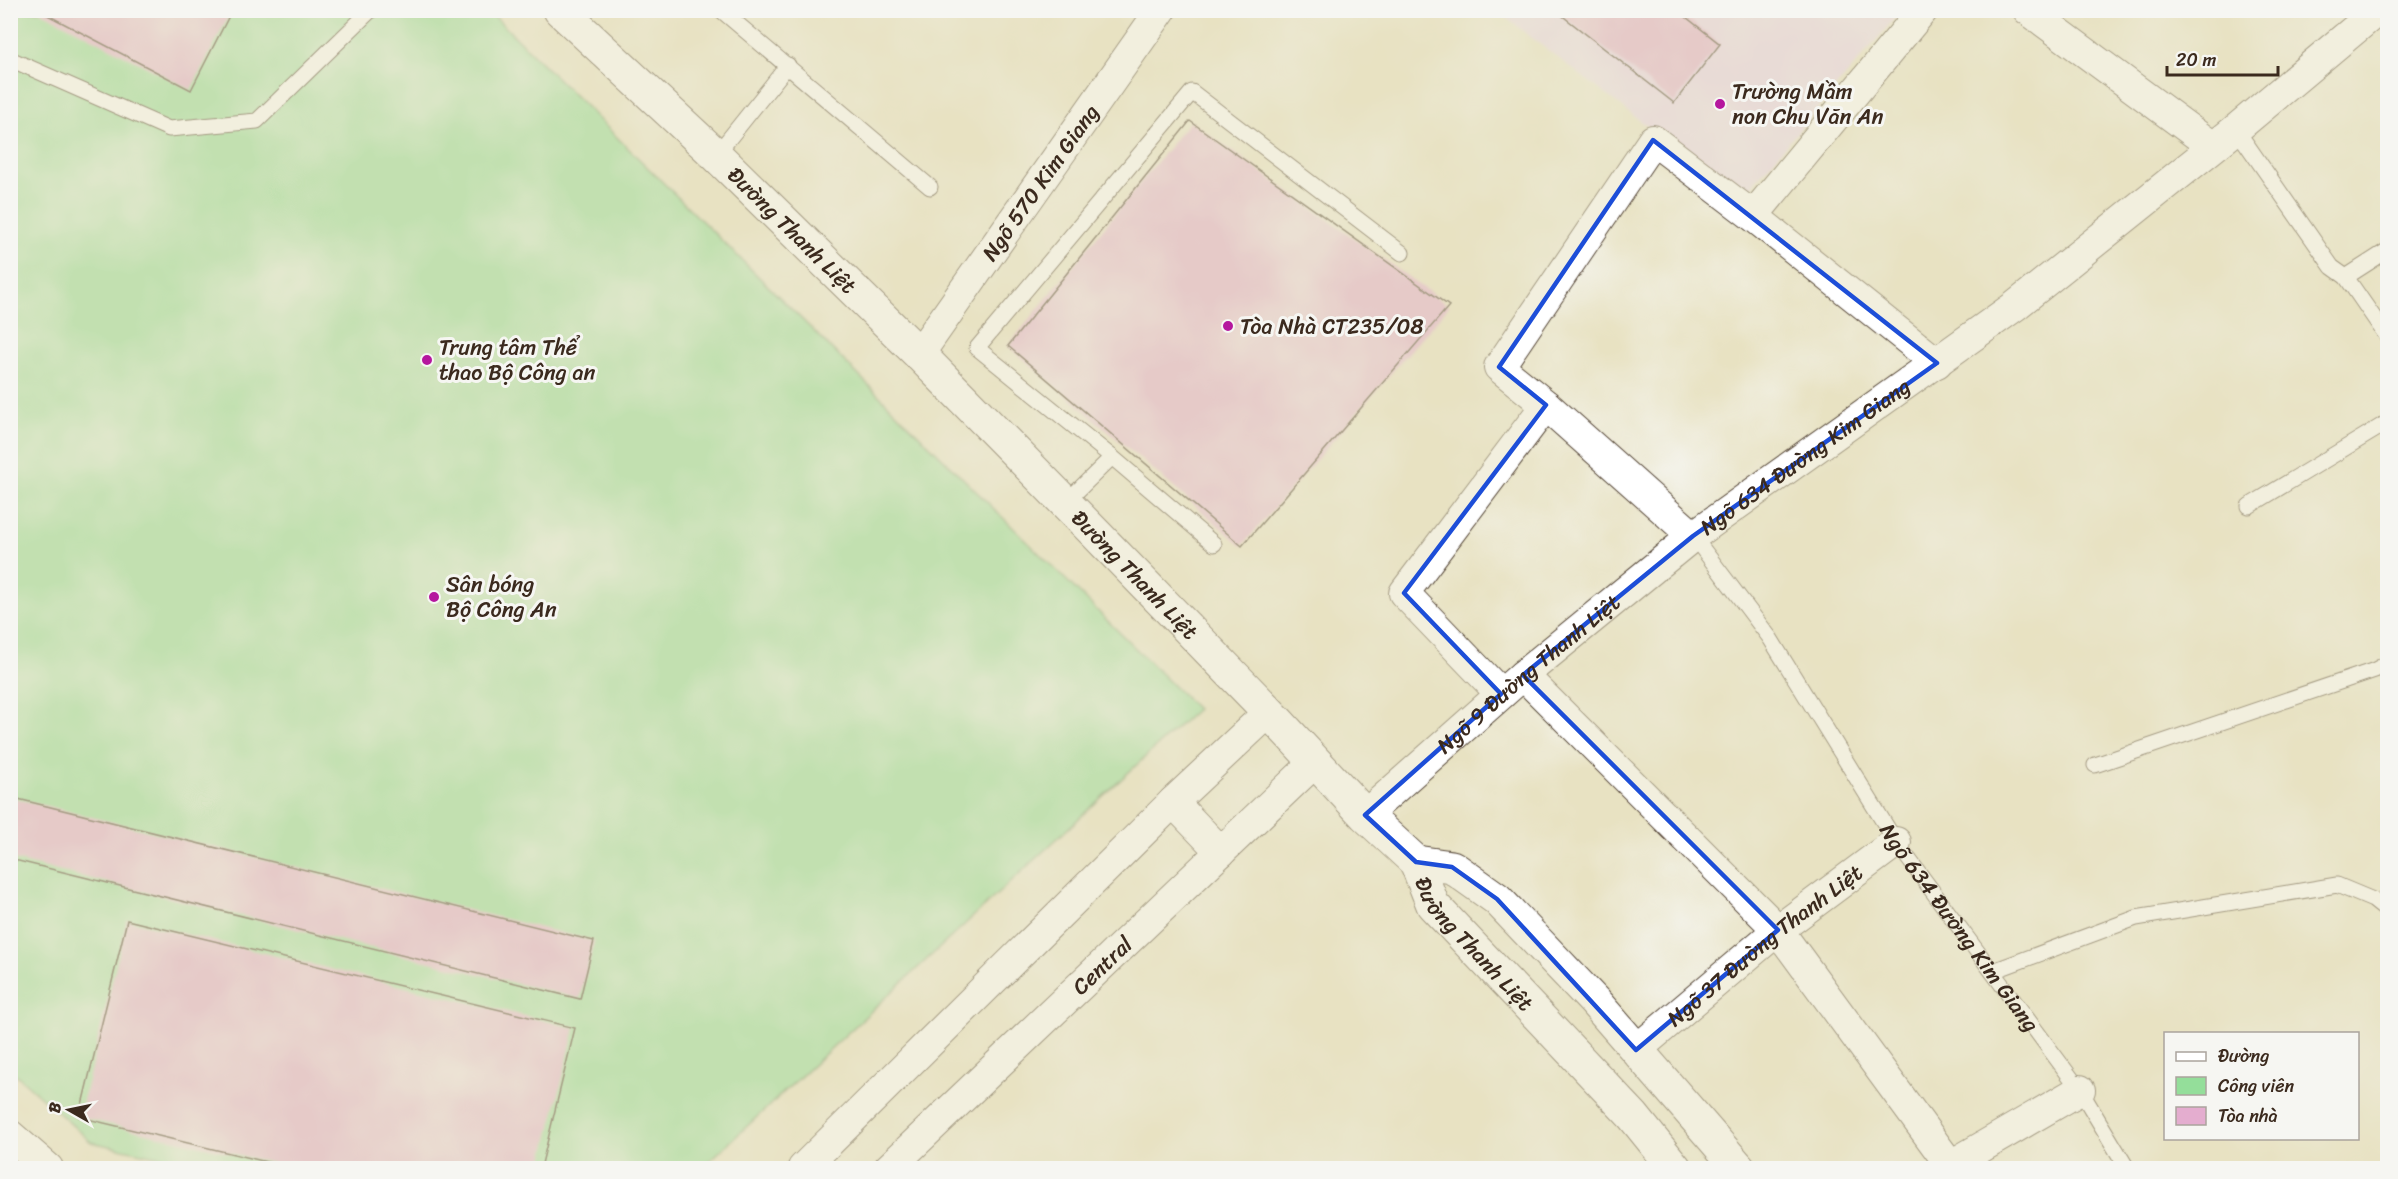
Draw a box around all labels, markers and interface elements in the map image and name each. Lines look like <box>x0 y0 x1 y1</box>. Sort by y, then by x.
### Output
scale bar <box>2167 39 2278 77</box>
text: 20 m <box>2176 44 2216 76</box>
place label: Trường Mầm non Chu Văn An <box>1732 72 1884 136</box>
street label: Ngõ 570 Kim Giang <box>971 95 1109 269</box>
marker: Trường Mầm non Chu Văn An <box>1713 97 1727 111</box>
street label: Đường Thanh Liệt <box>718 157 867 303</box>
place label: Tòa Nhà CT235/08 <box>1240 307 1424 346</box>
marker: Tòa Nhà CT235/08 <box>1221 319 1235 333</box>
place label: Trung tâm Thể thao Bộ Công an <box>439 328 595 392</box>
marker: Trung tâm Thể thao Bộ Công an <box>420 353 434 367</box>
street label: Ngõ 634 Đường Kim Giang <box>1691 367 1919 545</box>
street label: Đường Thanh Liệt <box>1062 500 1209 649</box>
place label: Sân bóng Bộ Công An <box>446 565 557 629</box>
street label: Ngõ 9 Đường Thanh Liệt <box>1427 583 1629 763</box>
marker: Sân bóng Bộ Công An <box>427 590 441 604</box>
street label: Ngõ 634 Đường Kim Giang <box>1869 815 2050 1040</box>
street label: Ngõ 37 Đường Thanh Liệt <box>1657 853 1872 1036</box>
street label: Đường Thanh Liệt <box>1404 871 1544 1021</box>
street label: Central <box>1062 925 1142 1004</box>
legend <box>2164 1032 2359 1140</box>
text: Đường <box>2218 1040 2269 1072</box>
text: Công viên <box>2218 1070 2294 1102</box>
north arrow <box>39 1080 99 1140</box>
text: B <box>40 1100 70 1115</box>
text: Tòa nhà <box>2218 1100 2277 1132</box>

